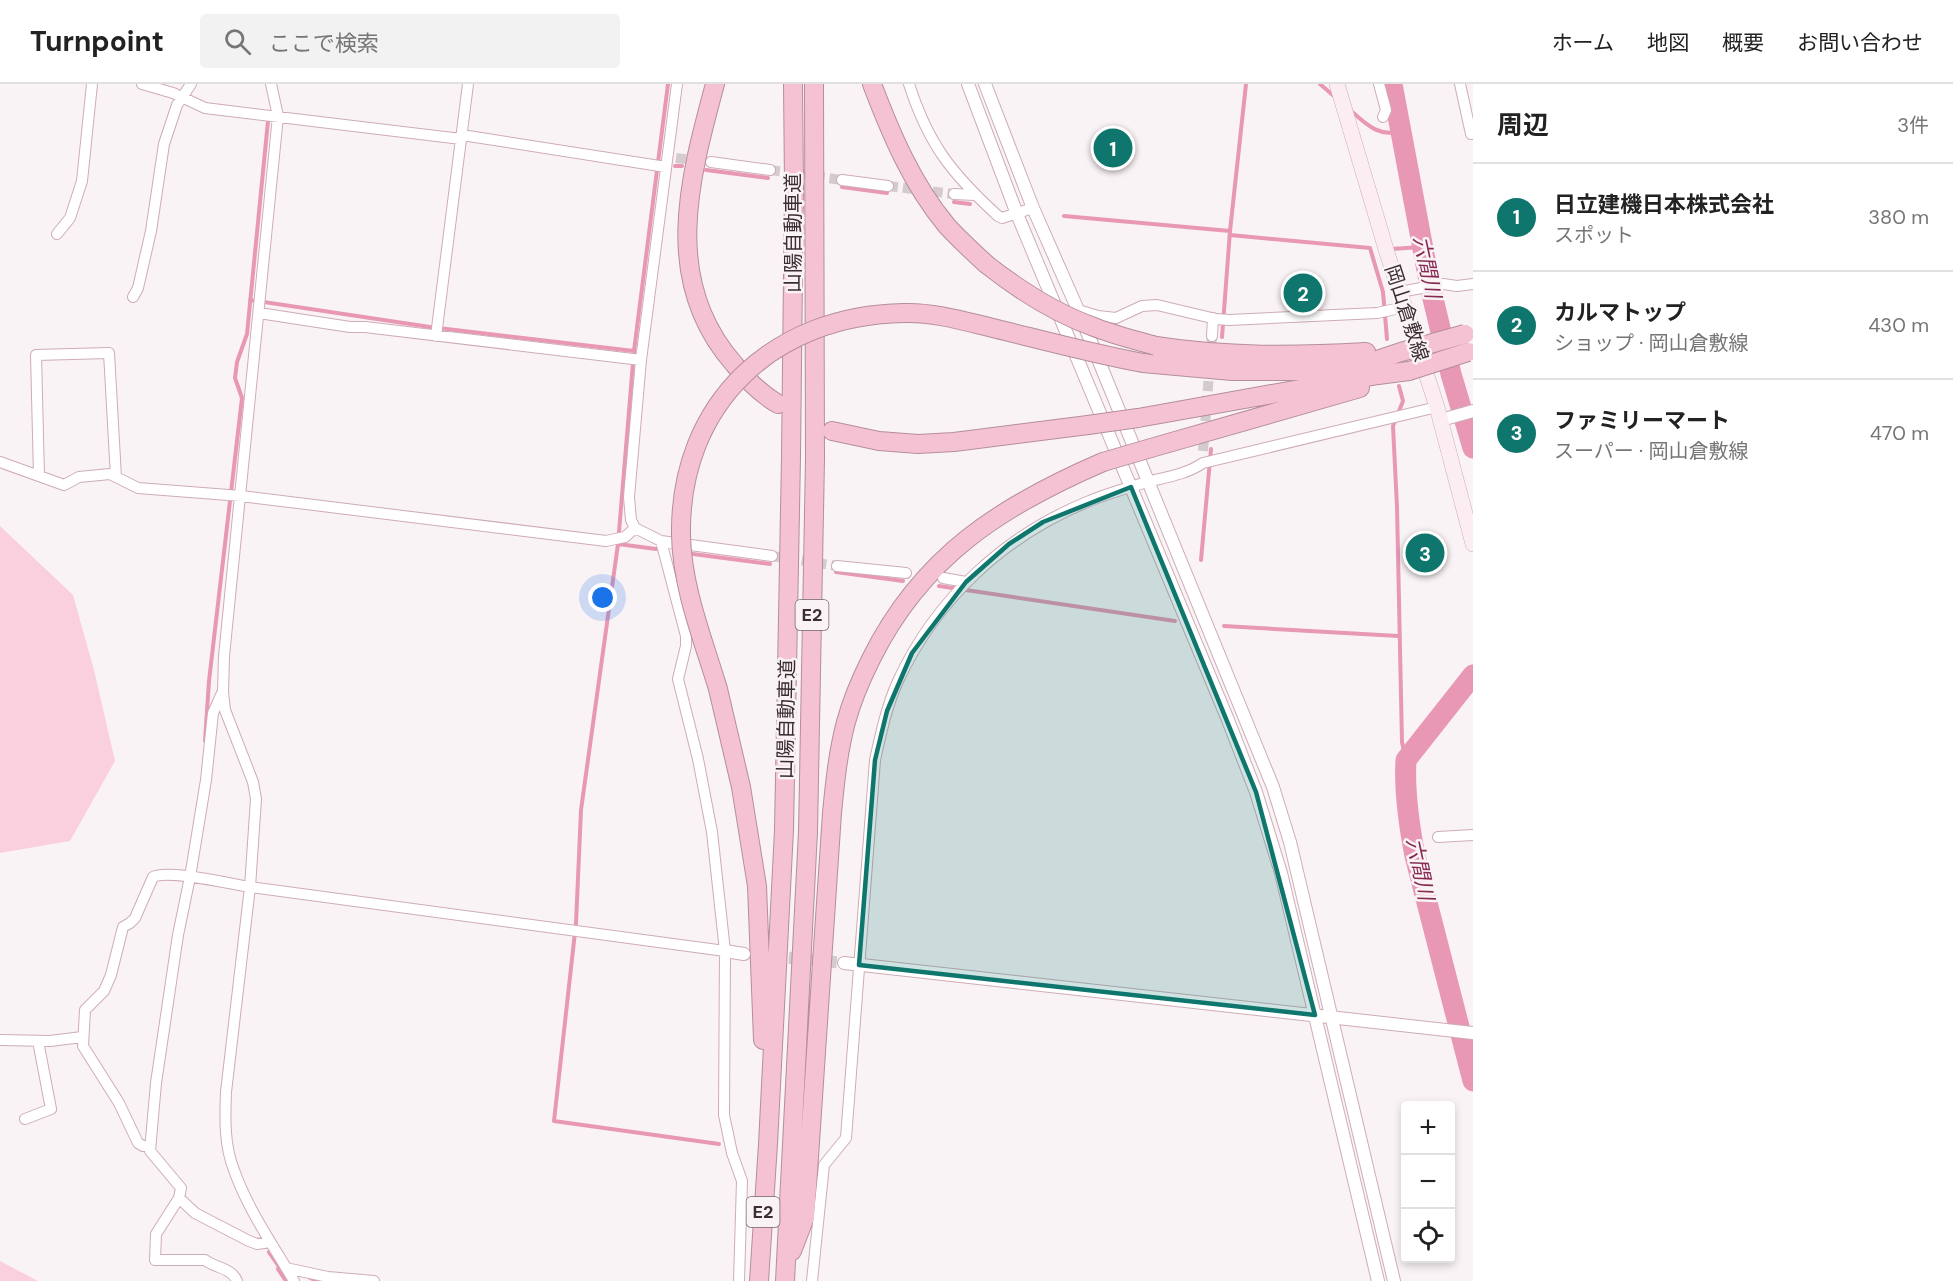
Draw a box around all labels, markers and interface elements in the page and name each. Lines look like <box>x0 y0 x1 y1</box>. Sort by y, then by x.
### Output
search box <box>200 14 620 68</box>
text: Turnpoint <box>30 23 164 60</box>
icon: search <box>221 25 254 58</box>
text: ここで検索 <box>269 29 379 58</box>
text: ホーム <box>1552 29 1614 57</box>
text: 地図 <box>1647 29 1689 57</box>
text: 概要 <box>1722 29 1764 57</box>
text: お問い合わせ <box>1797 29 1923 57</box>
text: 周辺 <box>1497 108 1549 142</box>
text: 3件 <box>1897 112 1929 138</box>
pin: 1 <box>1094 126 1132 170</box>
street label: 山陽自動車道 <box>780 173 806 293</box>
text: 日立建機日本株式会社 <box>1554 190 1774 219</box>
text: 1 <box>1513 204 1520 230</box>
text: 380 m <box>1868 204 1929 230</box>
text: スポット <box>1554 222 1634 248</box>
water label: 六間川 <box>1407 233 1448 303</box>
street label: 岡山倉敷線 <box>1379 261 1435 365</box>
pin: 2 <box>1284 270 1322 316</box>
text: カルマトップ <box>1554 298 1686 327</box>
text: 2 <box>1511 312 1522 338</box>
text: 430 m <box>1868 312 1929 338</box>
text: ショップ · 岡山倉敷線 <box>1554 330 1749 356</box>
text: ファミリーマート <box>1554 406 1730 435</box>
text: 3 <box>1510 420 1523 446</box>
text: 470 m <box>1870 420 1929 446</box>
text: スーパー · 岡山倉敷線 <box>1554 438 1748 464</box>
pin: 3 <box>1406 530 1444 576</box>
your location <box>588 583 617 612</box>
road number: E2 <box>796 600 828 630</box>
street label: 山陽自動車道 <box>772 659 800 779</box>
water label: 六間川 <box>1400 835 1441 905</box>
map controls <box>1401 1101 1455 1263</box>
button: + <box>1401 1101 1455 1155</box>
button: − <box>1401 1155 1455 1209</box>
road number: E2 <box>746 1197 780 1227</box>
button: locate <box>1401 1209 1455 1263</box>

